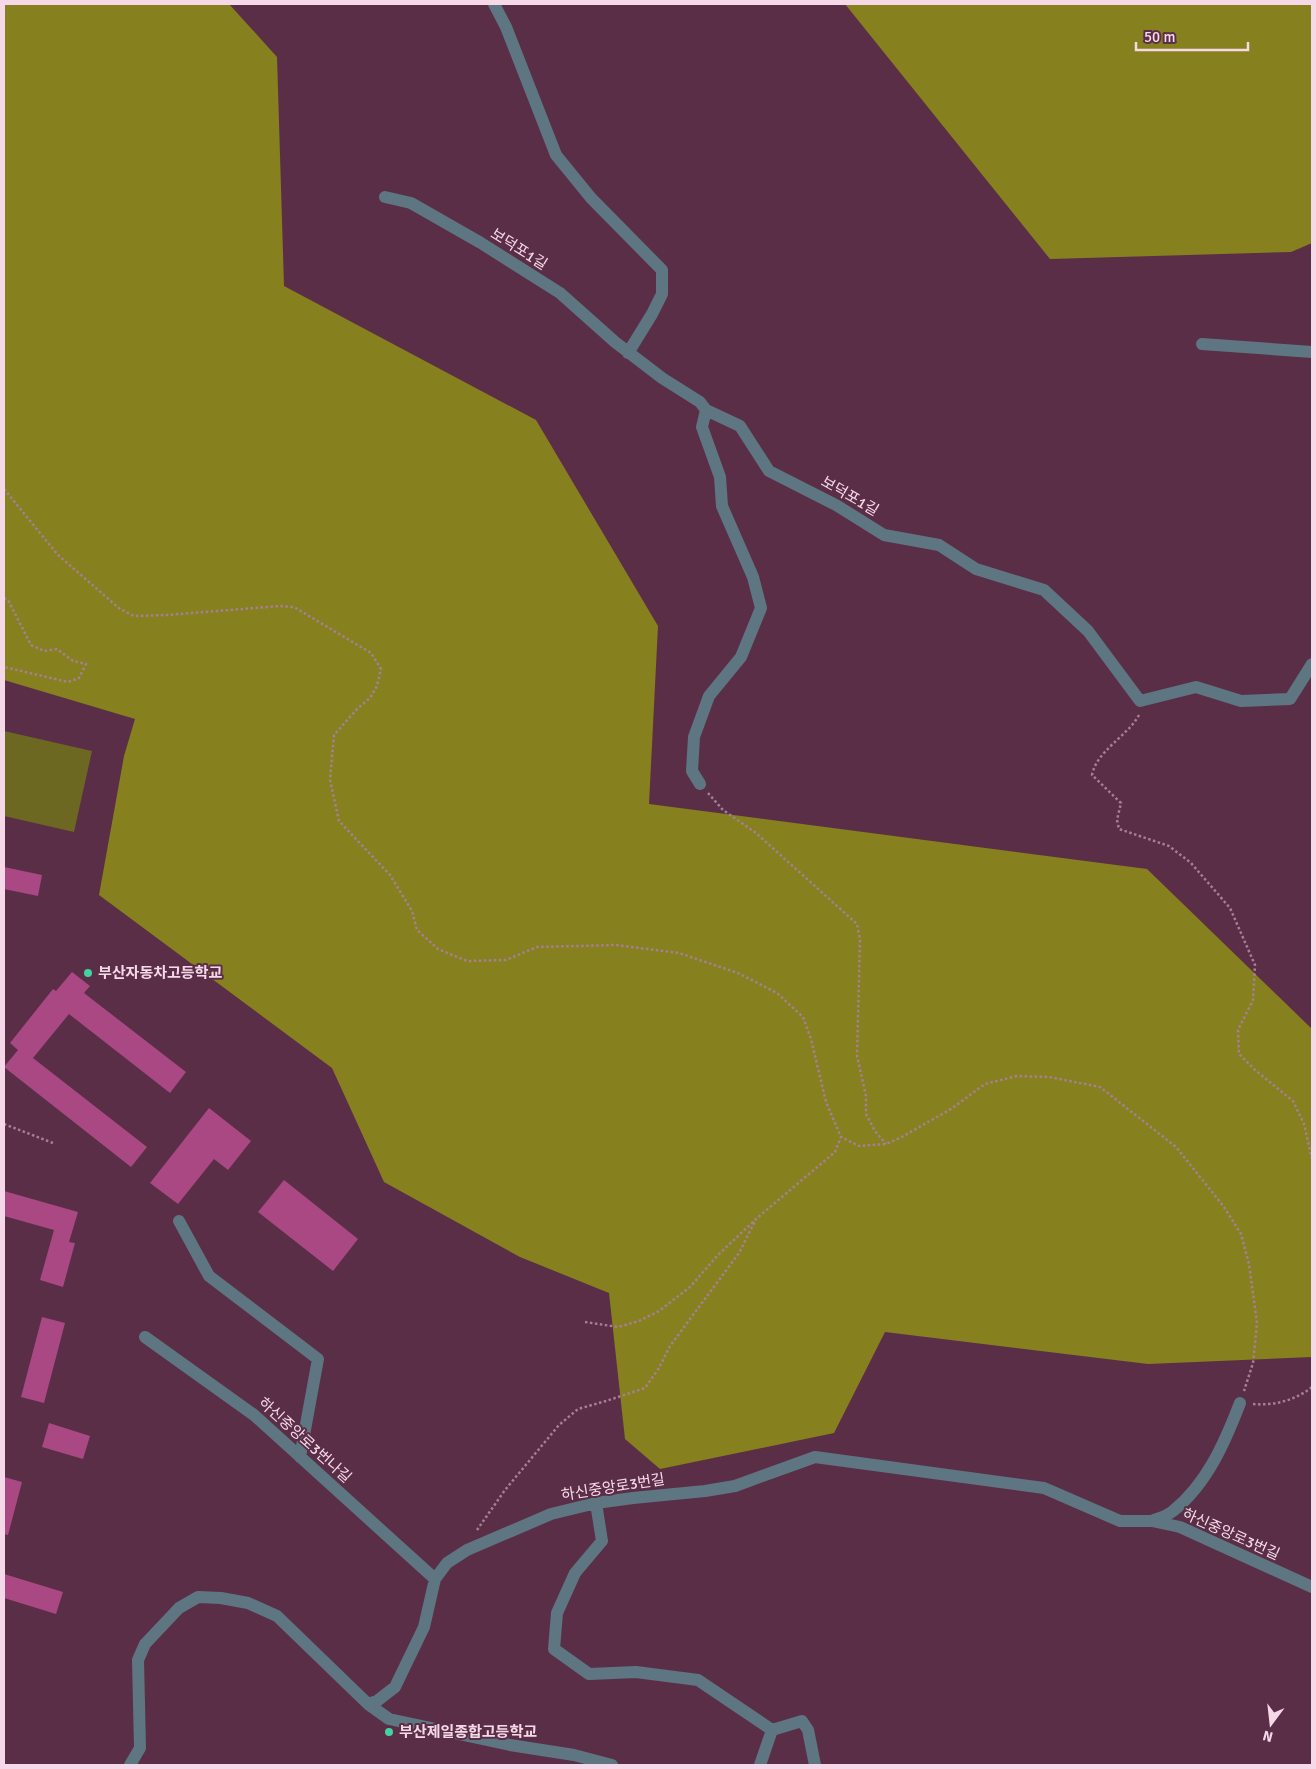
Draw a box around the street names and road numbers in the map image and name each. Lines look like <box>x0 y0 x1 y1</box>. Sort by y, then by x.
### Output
street label: 보덕포1길 <box>487 225 551 273</box>
street label: 보덕포1길 <box>818 472 882 520</box>
street label: 하신중앙로3번나길 <box>255 1394 355 1486</box>
street label: 하신중앙로3번길 <box>560 1470 666 1504</box>
street label: 하신중앙로3번길 <box>1180 1504 1282 1564</box>

